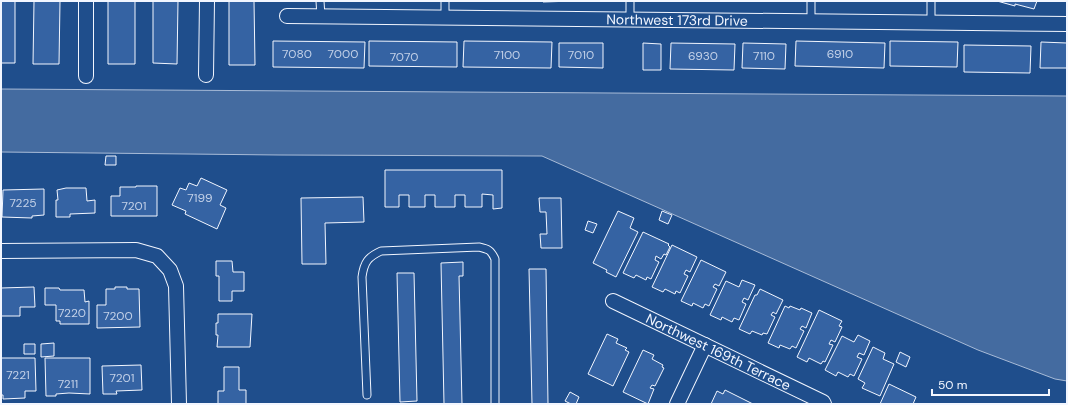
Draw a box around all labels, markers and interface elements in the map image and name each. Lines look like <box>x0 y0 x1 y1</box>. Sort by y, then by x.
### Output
street label: Northwest 173rd Drive <box>606 10 748 30</box>
house number: 7080 <box>282 46 312 62</box>
house number: 7000 <box>328 46 358 62</box>
house number: 6910 <box>827 46 853 62</box>
house number: 7100 <box>494 47 520 63</box>
house number: 7010 <box>568 47 594 63</box>
house number: 6930 <box>688 48 718 64</box>
house number: 7110 <box>753 48 775 64</box>
house number: 7070 <box>390 49 418 65</box>
house number: 7199 <box>187 190 213 206</box>
house number: 7225 <box>9 195 37 211</box>
house number: 7201 <box>122 198 146 214</box>
house number: 7220 <box>58 305 86 321</box>
house number: 7200 <box>103 308 133 324</box>
street label: Northwest 169th Terrace <box>643 309 794 394</box>
house number: 7221 <box>6 367 30 383</box>
house number: 7201 <box>110 370 134 386</box>
scale bar <box>932 371 1049 397</box>
house number: 7211 <box>58 376 78 392</box>
text: 50 m <box>938 377 967 393</box>

